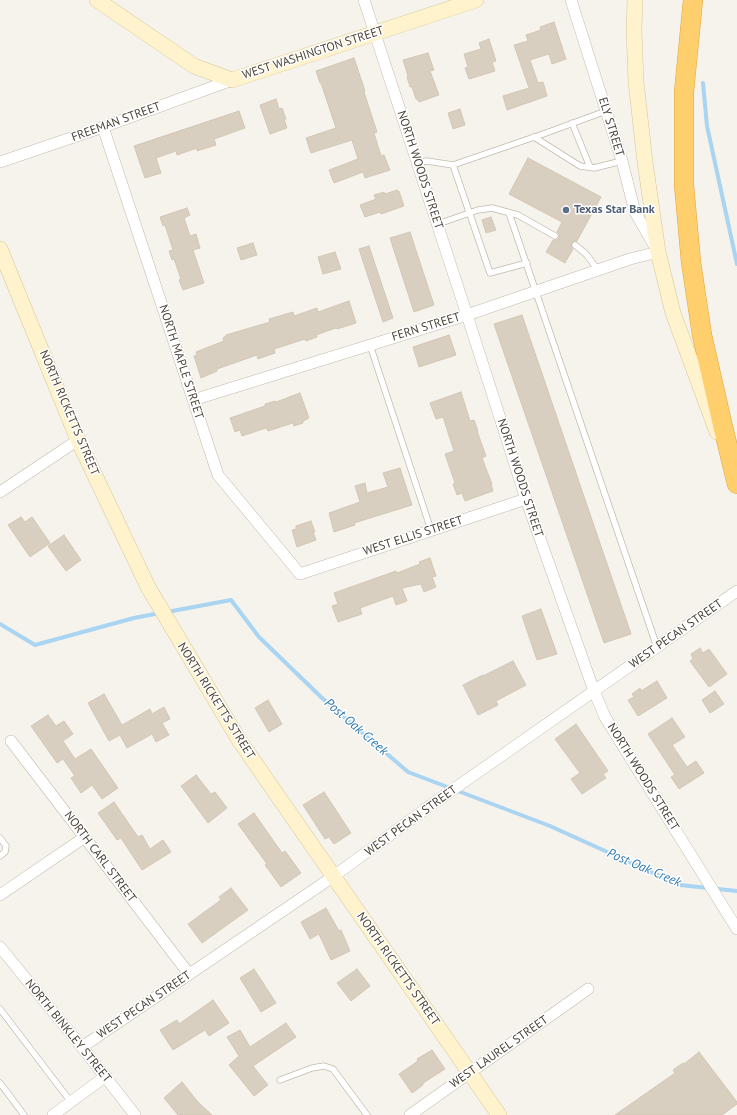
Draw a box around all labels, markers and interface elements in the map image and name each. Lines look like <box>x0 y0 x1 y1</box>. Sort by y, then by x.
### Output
street label: WEST WASHINGTON STREET <box>240 23 386 83</box>
street label: ELY STREET <box>595 96 627 158</box>
street label: FREEMAN STREET <box>70 99 162 145</box>
street label: NORTH WOODS STREET <box>394 109 446 231</box>
place label: Texas Star Bank <box>574 203 655 217</box>
marker: Texas Star Bank <box>561 205 571 215</box>
street label: NORTH MAPLE STREET <box>156 303 206 421</box>
street label: FERN STREET <box>390 310 462 344</box>
street label: NORTH RICKETTS STREET <box>36 348 102 478</box>
street label: NORTH WOODS STREET <box>494 417 546 539</box>
street label: WEST ELLIS STREET <box>361 513 465 559</box>
street label: WEST PECAN STREET <box>627 596 725 672</box>
street label: NORTH RICKETTS STREET <box>174 640 258 762</box>
water label: Post Oak Creek <box>321 695 391 759</box>
street label: NORTH WOODS STREET <box>604 721 682 833</box>
street label: WEST PECAN STREET <box>362 783 460 859</box>
street label: NORTH CARL STREET <box>61 809 139 905</box>
water label: Post Oak Creek <box>605 845 683 891</box>
street label: NORTH RICKETTS STREET <box>353 910 443 1028</box>
street label: WEST PECAN STREET <box>94 968 194 1042</box>
street label: NORTH BINKLEY STREET <box>22 976 114 1086</box>
street label: WEST LAUREL STREET <box>447 1013 551 1091</box>

